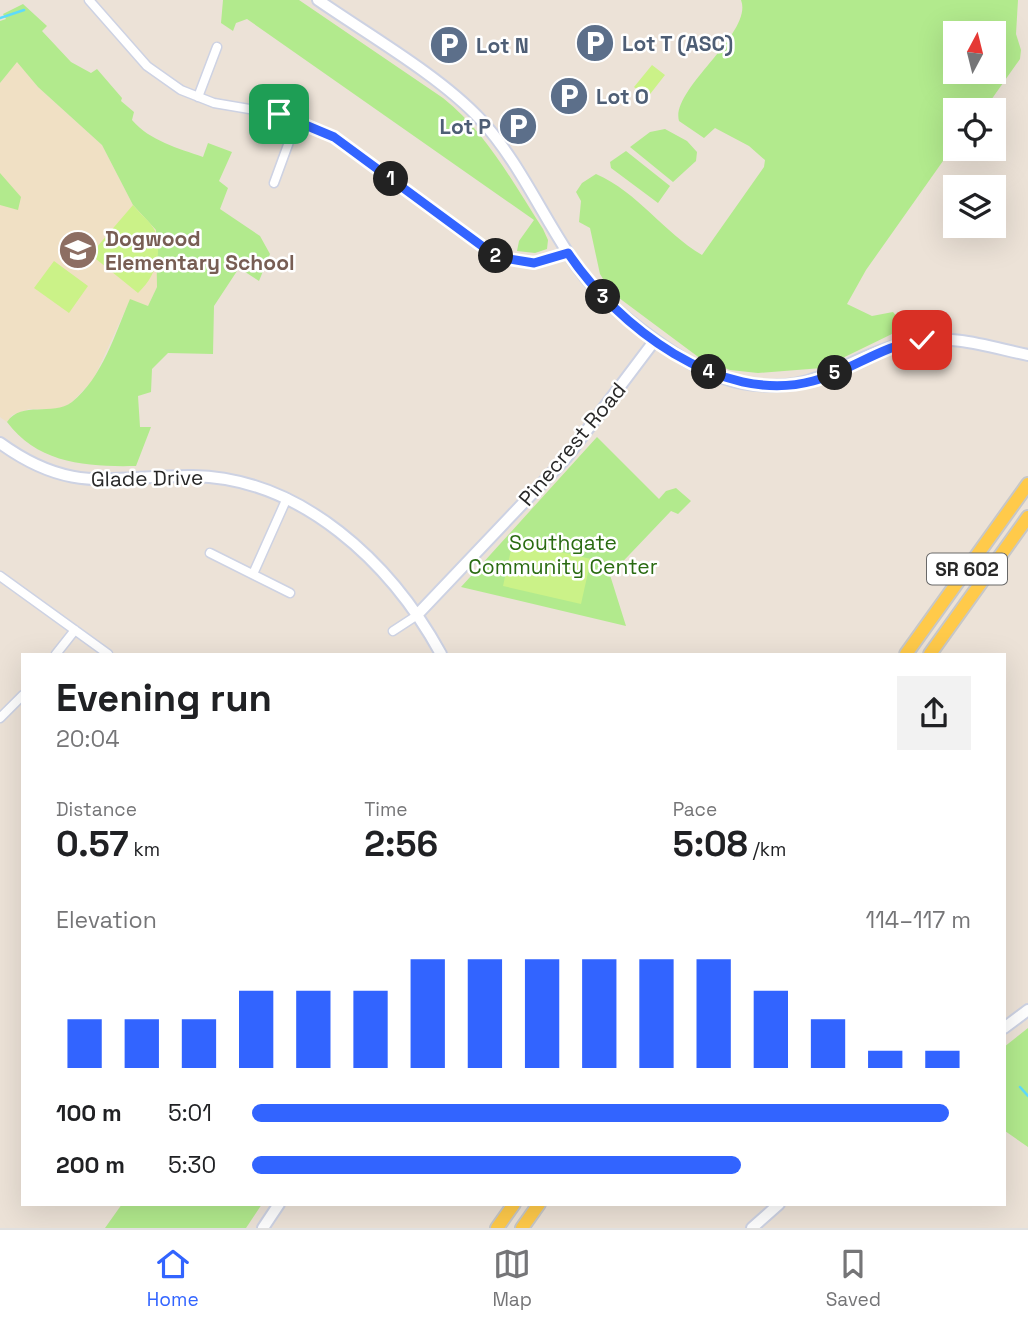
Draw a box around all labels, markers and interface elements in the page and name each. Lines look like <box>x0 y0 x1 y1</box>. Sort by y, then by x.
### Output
north arrow <box>943 21 1006 84</box>
map controls <box>943 21 1006 238</box>
parking icon: Lot T (ASC) <box>574 22 616 64</box>
parking icon: Lot N <box>428 24 470 66</box>
place label: Lot T (ASC) <box>622 30 733 57</box>
place label: Lot N <box>476 32 529 59</box>
parking icon: Lot O <box>548 75 590 117</box>
place label: Lot O <box>596 83 649 110</box>
pin <box>249 84 309 144</box>
icon: arrive <box>260 95 298 133</box>
button: locate <box>943 98 1006 161</box>
parking icon: Lot P <box>497 105 539 147</box>
place label: Lot P <box>440 113 491 140</box>
pin: 1 <box>374 162 408 196</box>
text: 1 <box>386 166 395 191</box>
button: layers <box>943 175 1006 238</box>
place label: Dogwood Elementary School <box>105 225 295 276</box>
school or university icon: Dogwood Elementary School <box>57 229 99 271</box>
pin: 2 <box>478 238 514 274</box>
text: 2 <box>490 243 501 268</box>
pin: 3 <box>586 280 620 314</box>
text: 3 <box>597 284 608 309</box>
pin <box>892 310 952 370</box>
icon: check <box>903 321 941 359</box>
pin: 4 <box>692 354 726 390</box>
pin: 5 <box>818 356 852 390</box>
text: 4 <box>702 359 715 384</box>
text: 5 <box>829 360 840 385</box>
street label: Pinecrest Road <box>512 377 632 511</box>
street label: Glade Drive <box>91 464 203 492</box>
park label: Southgate Community Center <box>468 529 658 580</box>
road number: SR 602 <box>927 554 1007 584</box>
text: Evening run <box>56 674 272 722</box>
button: share <box>897 676 971 750</box>
text: 20:04 <box>56 724 120 754</box>
text: Distance <box>56 797 137 822</box>
text: Time <box>364 797 408 822</box>
text: Pace <box>673 797 717 822</box>
text: 0.57 <box>56 822 129 866</box>
text: 2:56 <box>364 822 438 866</box>
text: 5:08 <box>673 822 748 866</box>
text: km <box>129 837 160 862</box>
text: /km <box>748 837 786 862</box>
text: Elevation <box>56 905 157 935</box>
text: 114–117 m <box>866 905 971 935</box>
text: 100 m <box>56 1098 122 1128</box>
text: 5:01 <box>168 1098 212 1128</box>
text: 200 m <box>56 1150 125 1180</box>
text: 5:30 <box>168 1150 216 1180</box>
tab: Home <box>147 1245 199 1312</box>
tab: Map <box>492 1245 532 1312</box>
tab: Saved <box>826 1245 881 1312</box>

